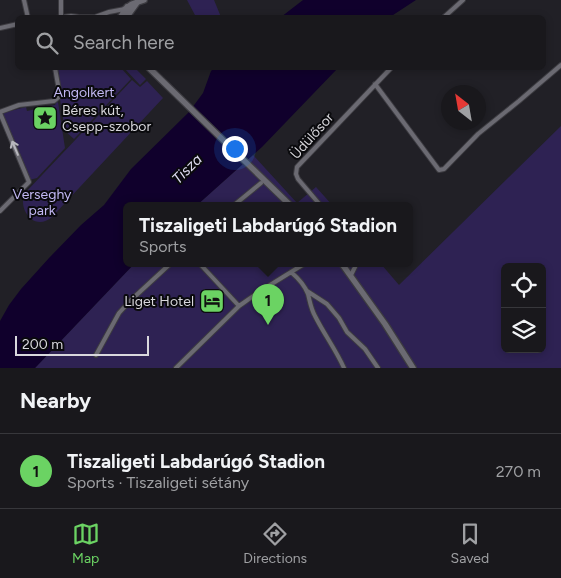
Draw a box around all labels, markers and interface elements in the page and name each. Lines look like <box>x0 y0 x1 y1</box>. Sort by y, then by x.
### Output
search box <box>15 15 546 70</box>
icon: search <box>33 29 61 57</box>
text: Search here <box>73 31 175 54</box>
park label: Angolkert <box>53 84 115 101</box>
north arrow <box>441 85 486 130</box>
place label: Béres kút, Csepp-szobor <box>62 102 151 135</box>
place icon: Béres kút, Csepp-szobor <box>32 105 58 131</box>
street label: Üdülősor <box>287 109 337 163</box>
your location <box>222 136 248 162</box>
one-way arrow <box>9 141 19 156</box>
water label: Tisza <box>168 150 206 188</box>
park label: Verseghy park <box>13 186 72 219</box>
popup <box>123 202 413 267</box>
text: Tiszaligeti Labdarúgó Stadion <box>139 214 397 237</box>
text: Sports <box>139 237 186 256</box>
map controls <box>501 263 546 353</box>
button: locate <box>501 263 546 308</box>
pin: 1 <box>252 284 284 325</box>
hotel icon: Liget Hotel <box>199 288 225 314</box>
place label: Liget Hotel <box>124 293 194 310</box>
button: layers <box>501 308 546 353</box>
scale bar <box>15 333 149 356</box>
text: 200 m <box>22 336 63 353</box>
text: Nearby <box>20 388 91 413</box>
text: Tiszaligeti Labdarúgó Stadion <box>67 450 325 473</box>
text: 1 <box>33 462 39 481</box>
text: 270 m <box>496 462 541 481</box>
text: Sports · Tiszaligeti sétány <box>67 473 249 492</box>
tab: Map <box>72 520 100 567</box>
tab: Directions <box>243 520 307 567</box>
tab: Saved <box>451 520 489 567</box>

